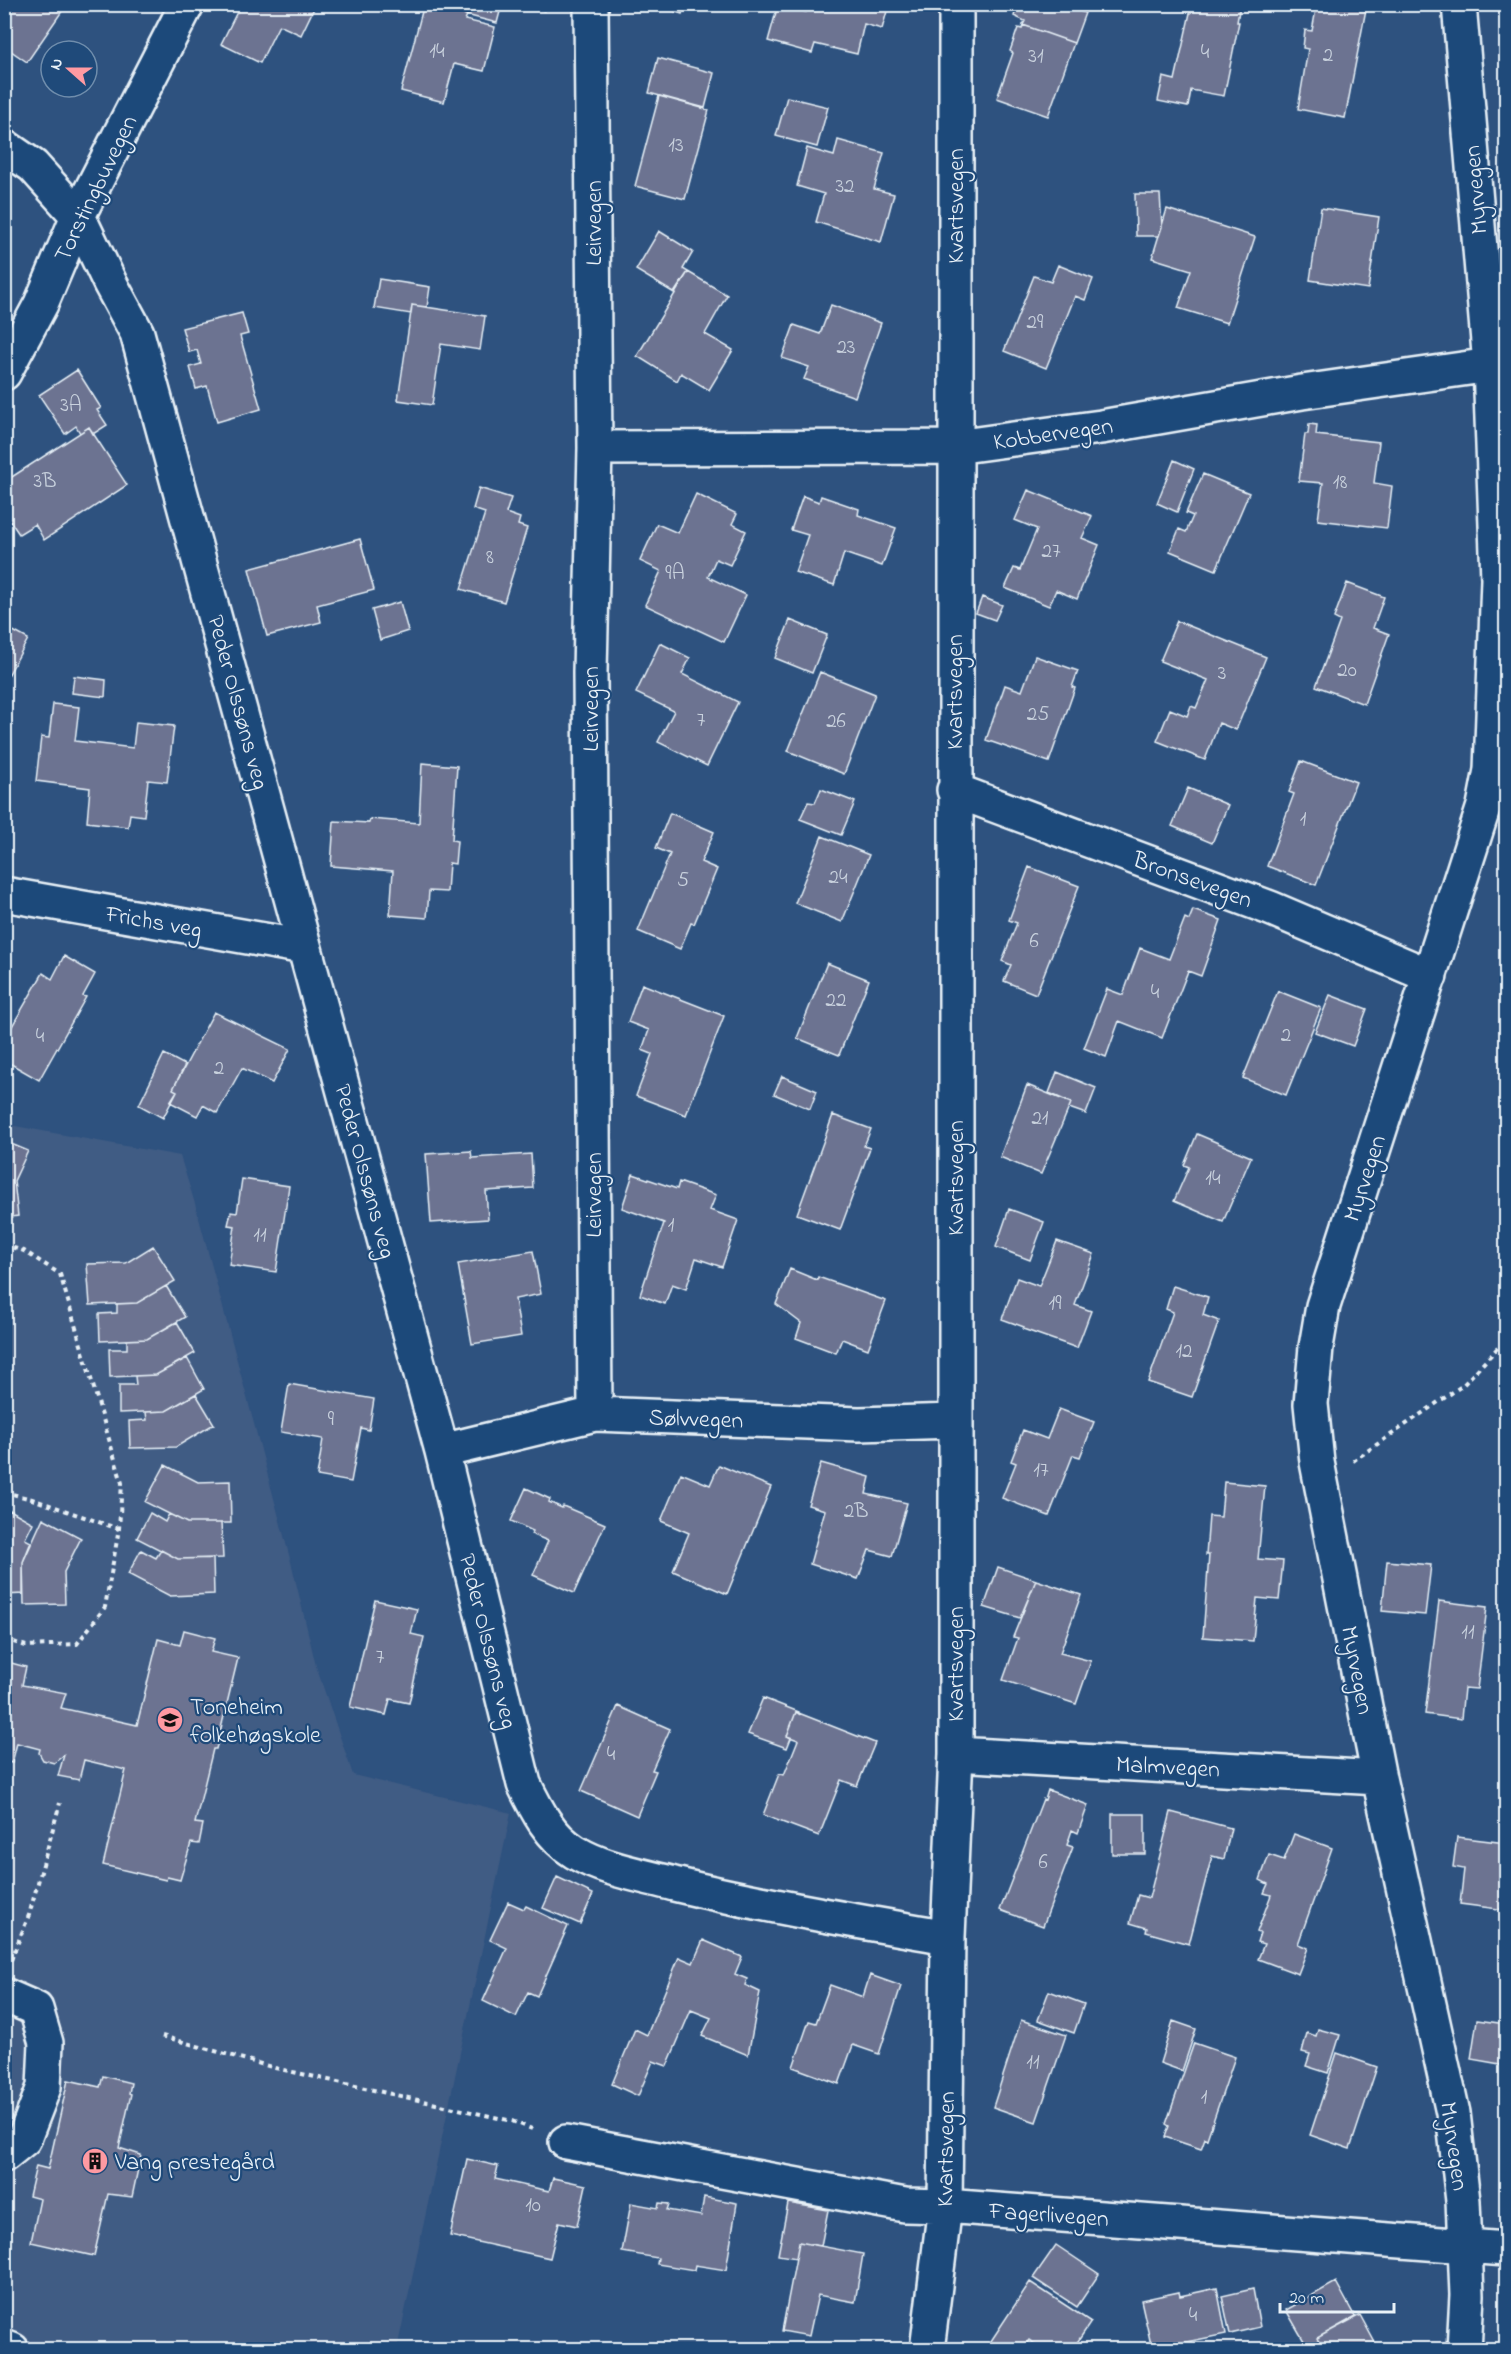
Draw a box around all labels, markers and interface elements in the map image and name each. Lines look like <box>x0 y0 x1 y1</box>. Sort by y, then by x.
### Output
house number: 14 <box>429 37 445 67</box>
house number: 4 <box>1201 38 1210 68</box>
north arrow <box>39 39 99 99</box>
house number: 2 <box>1323 41 1333 71</box>
house number: 31 <box>1028 42 1044 72</box>
text: N <box>44 55 70 74</box>
street label: Torstingbuvegen <box>47 110 148 268</box>
house number: 13 <box>668 131 684 161</box>
street label: Myrvegen <box>1456 144 1500 236</box>
street label: Kvartsvegen <box>940 148 975 264</box>
house number: 32 <box>835 172 855 202</box>
street label: Leirvegen <box>578 180 613 266</box>
house number: 29 <box>1027 308 1044 338</box>
house number: 23 <box>836 333 856 363</box>
house number: 3A <box>60 391 82 421</box>
street label: Kobbervegen <box>991 410 1115 461</box>
house number: 3B <box>34 467 56 497</box>
house number: 18 <box>1333 468 1347 498</box>
house number: 27 <box>1041 537 1061 567</box>
house number: 8 <box>486 543 494 573</box>
house number: 9A <box>665 559 685 589</box>
street label: Peder Olssøns veg <box>196 612 277 794</box>
street label: Kvartsvegen <box>939 634 974 750</box>
house number: 20 <box>1337 656 1357 686</box>
house number: 3 <box>1218 659 1226 689</box>
street label: Leirvegen <box>575 666 610 752</box>
house number: 25 <box>1027 700 1049 730</box>
house number: 7 <box>697 706 706 736</box>
house number: 26 <box>826 707 846 737</box>
house number: 1 <box>1300 805 1307 835</box>
street label: Bronsevegen <box>1126 843 1257 919</box>
house number: 24 <box>828 863 848 893</box>
house number: 5 <box>677 866 689 896</box>
street label: Frichs veg <box>102 898 204 949</box>
house number: 6 <box>1029 927 1039 957</box>
house number: 4 <box>1151 978 1160 1008</box>
house number: 22 <box>826 986 846 1016</box>
house number: 2 <box>1281 1021 1291 1051</box>
house number: 4 <box>36 1022 45 1052</box>
house number: 2 <box>214 1054 224 1084</box>
street label: Peder Olssøns veg <box>323 1081 404 1263</box>
house number: 21 <box>1031 1104 1049 1134</box>
street label: Kvartsvegen <box>940 1120 975 1236</box>
street label: Myrvegen <box>1336 1131 1398 1227</box>
street label: Leirvegen <box>578 1152 613 1238</box>
house number: 14 <box>1205 1164 1221 1194</box>
house number: 1 <box>668 1211 675 1241</box>
house number: 11 <box>253 1221 267 1251</box>
house number: 19 <box>1049 1289 1062 1319</box>
house number: 12 <box>1175 1337 1193 1367</box>
street label: Sølvvegen <box>648 1401 744 1440</box>
house number: 9 <box>328 1405 335 1435</box>
house number: 17 <box>1033 1456 1049 1486</box>
house number: 2B <box>844 1497 868 1527</box>
street label: Peder Olssøns veg <box>448 1550 525 1733</box>
street label: Kvartsvegen <box>940 1606 975 1722</box>
house number: 11 <box>1461 1618 1475 1648</box>
street label: Myrvegen <box>1329 1623 1381 1718</box>
house number: 7 <box>376 1643 385 1673</box>
place label: Toneheim folkehøgskole <box>190 1691 321 1754</box>
school or university icon: Toneheim folkehøgskole <box>155 1705 185 1735</box>
house number: 4 <box>607 1740 616 1770</box>
street label: Malmvegen <box>1115 1748 1221 1789</box>
house number: 6 <box>1038 1848 1048 1878</box>
house number: 11 <box>1026 2048 1040 2078</box>
house number: 1 <box>1201 2083 1208 2113</box>
street label: Kvartsvegen <box>929 2091 966 2207</box>
street label: Myrvegen <box>1428 2100 1476 2193</box>
building icon: Vang prestegård <box>80 2146 110 2176</box>
place label: Vang prestegård <box>114 2146 275 2181</box>
house number: 10 <box>525 2191 541 2221</box>
street label: Fagerlivegen <box>987 2195 1110 2238</box>
scale bar <box>1280 2276 1394 2314</box>
text: 20 m <box>1289 2286 1324 2312</box>
house number: 4 <box>1189 2301 1198 2331</box>

